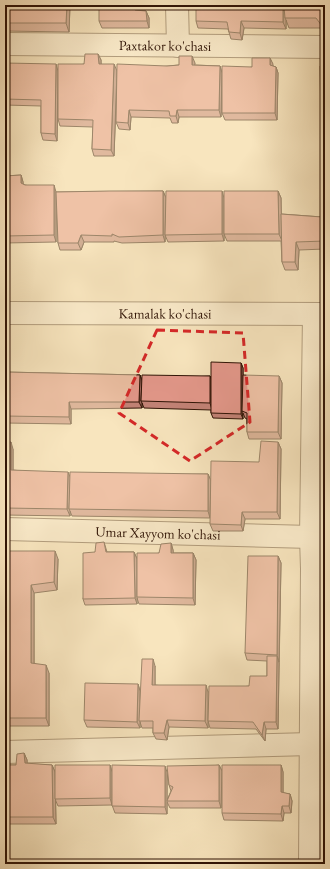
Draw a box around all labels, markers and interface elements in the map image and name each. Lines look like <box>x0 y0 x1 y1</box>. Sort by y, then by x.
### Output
street label: Paxtakor ko'chasi <box>119 36 212 55</box>
street label: Kamalak ko'chasi <box>119 304 212 323</box>
street label: Umar Xayyom ko'chasi <box>95 522 221 544</box>

